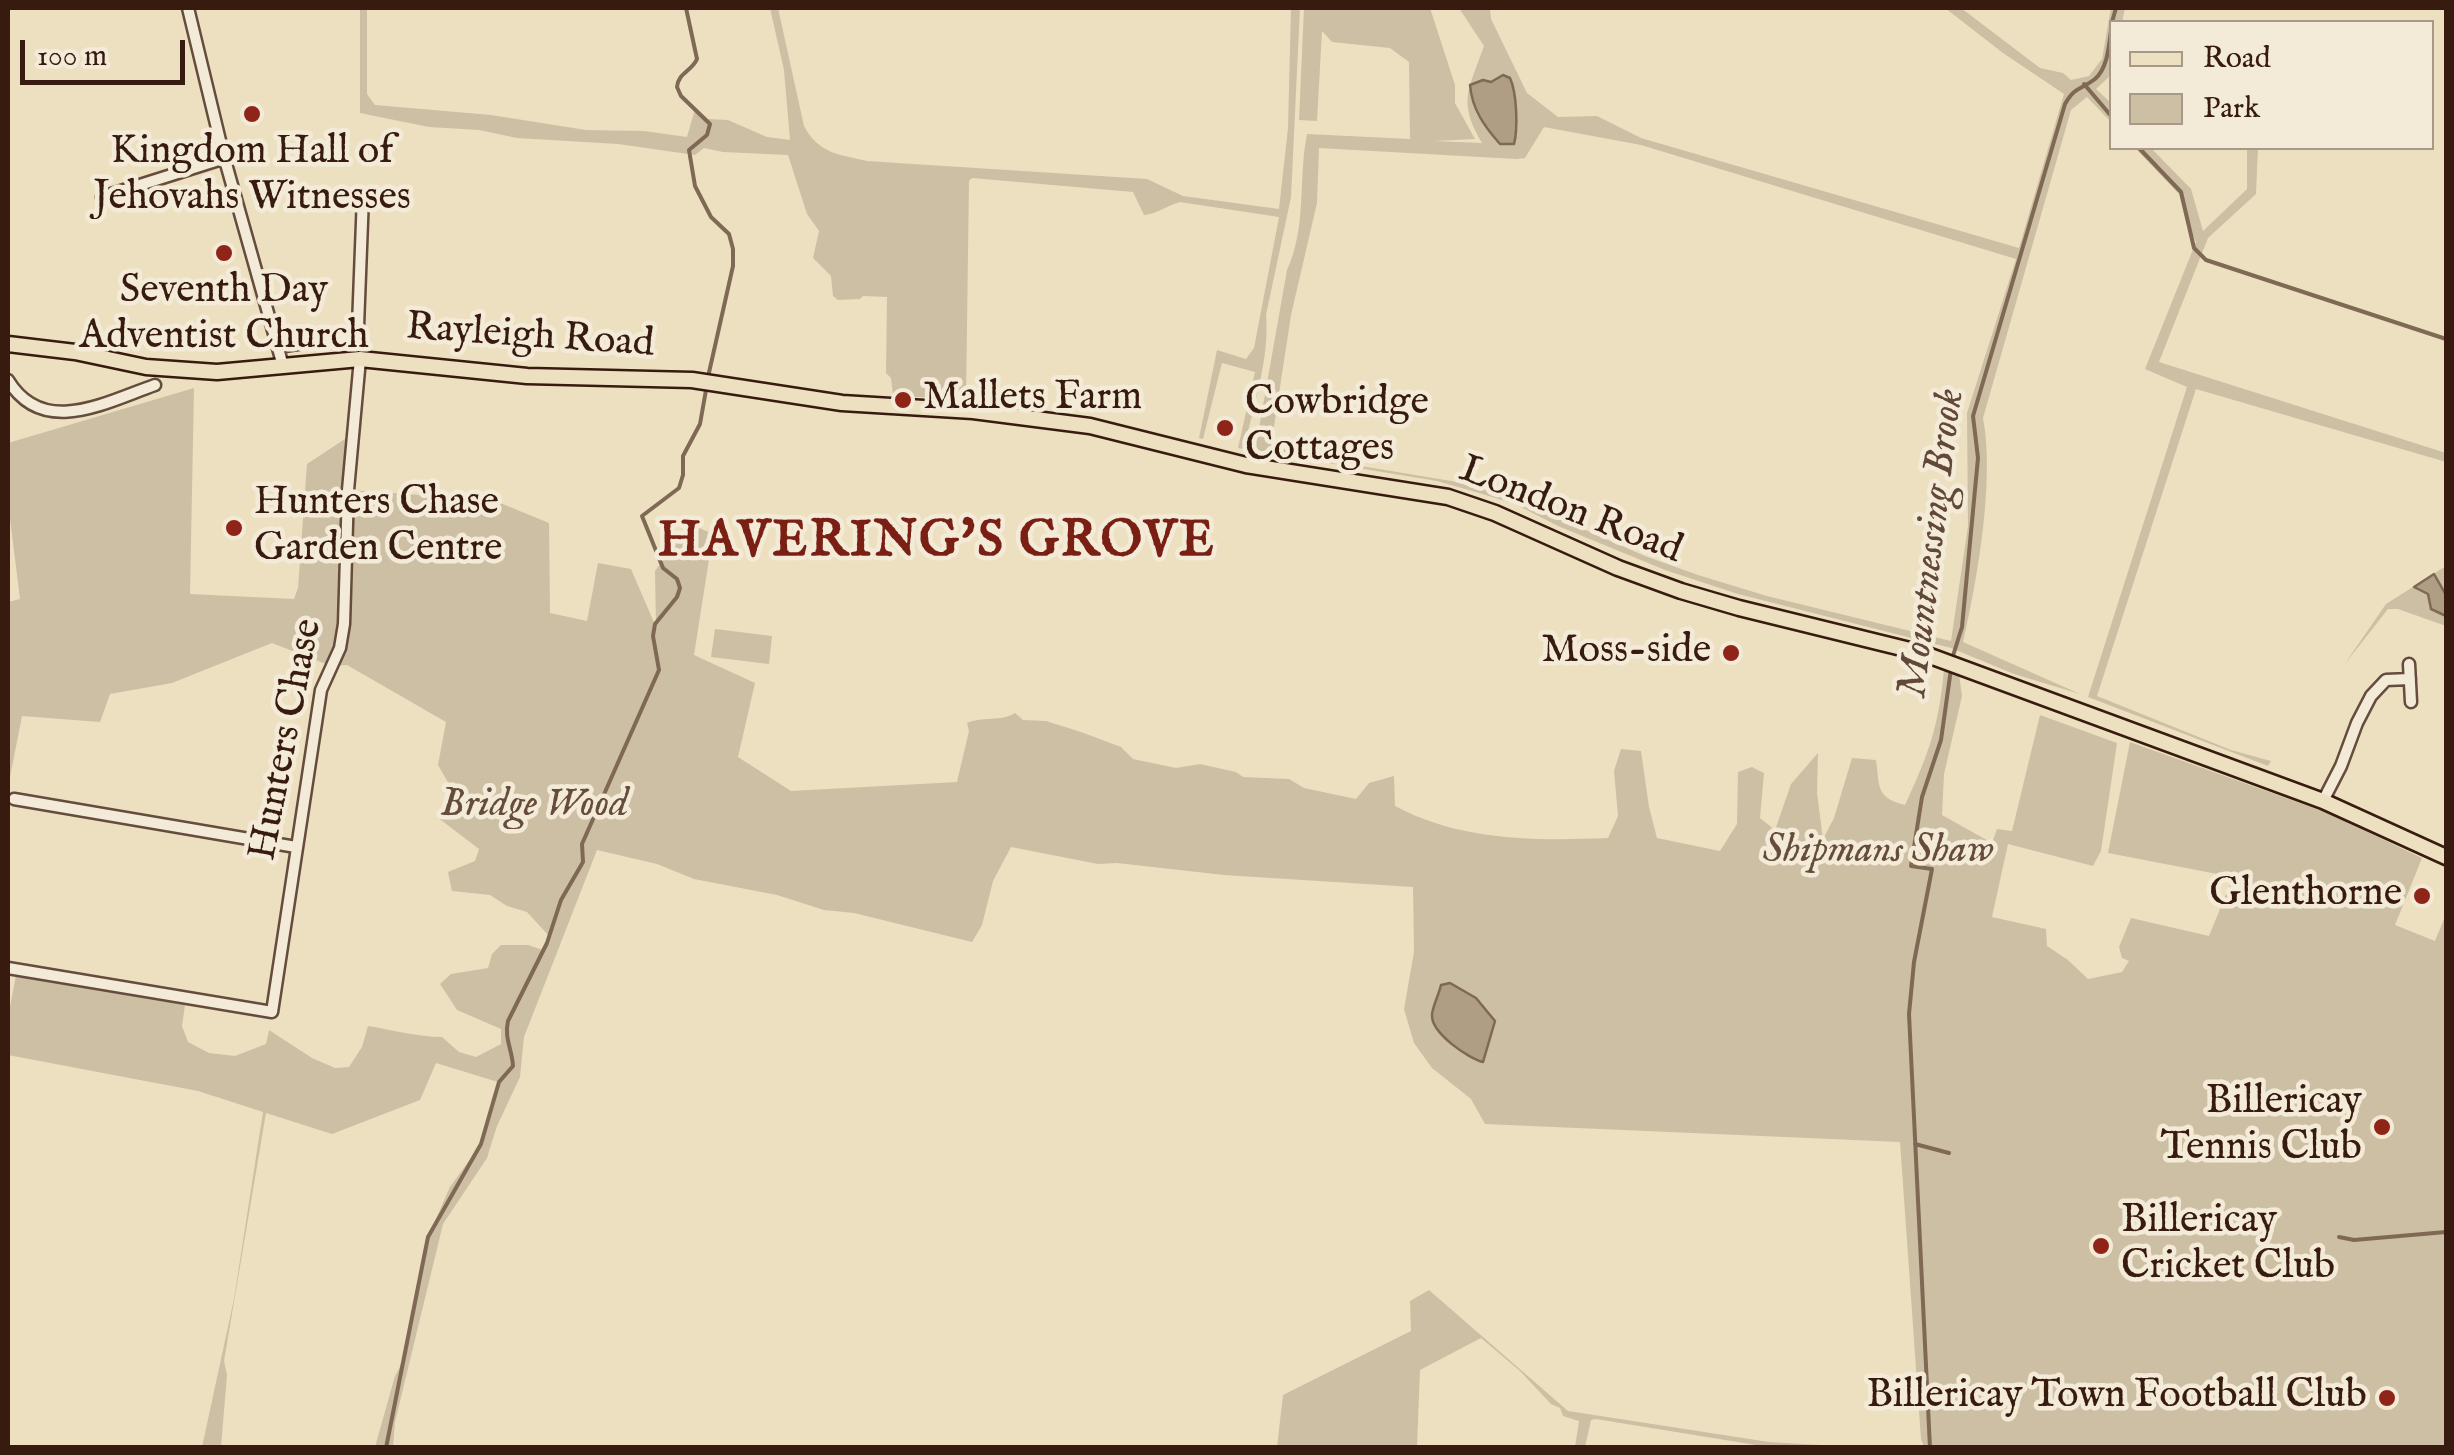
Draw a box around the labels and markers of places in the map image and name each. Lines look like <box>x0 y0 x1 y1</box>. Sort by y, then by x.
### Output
marker: Kingdom Hall of Jehovahs Witnesses <box>241 103 263 125</box>
place label: Kingdom Hall of Jehovahs Witnesses <box>93 130 411 224</box>
marker: Seventh Day Adventist Church <box>213 242 235 264</box>
place label: Seventh Day Adventist Church <box>79 269 369 363</box>
place label: Mallets Farm <box>923 376 1142 424</box>
place label: Cowbridge Cottages <box>1245 381 1429 475</box>
marker: Mallets Farm <box>892 389 914 411</box>
marker: Cowbridge Cottages <box>1214 417 1236 439</box>
place label: Hunters Chase Garden Centre <box>254 481 502 575</box>
marker: Hunters Chase Garden Centre <box>223 517 245 539</box>
place label: Moss-side <box>1541 629 1711 677</box>
marker: Moss-side <box>1720 642 1742 664</box>
place label: Glenthorne <box>2209 872 2402 920</box>
marker: Glenthorne <box>2411 885 2433 907</box>
place label: Billericay Tennis Club <box>2160 1080 2362 1174</box>
marker: Billericay Tennis Club <box>2371 1116 2393 1138</box>
place label: Billericay Cricket Club <box>2121 1199 2335 1293</box>
marker: Billericay Cricket Club <box>2090 1235 2112 1257</box>
place label: Billericay Town Football Club <box>1866 1374 2367 1422</box>
marker: Billericay Town Football Club <box>2376 1387 2398 1409</box>

